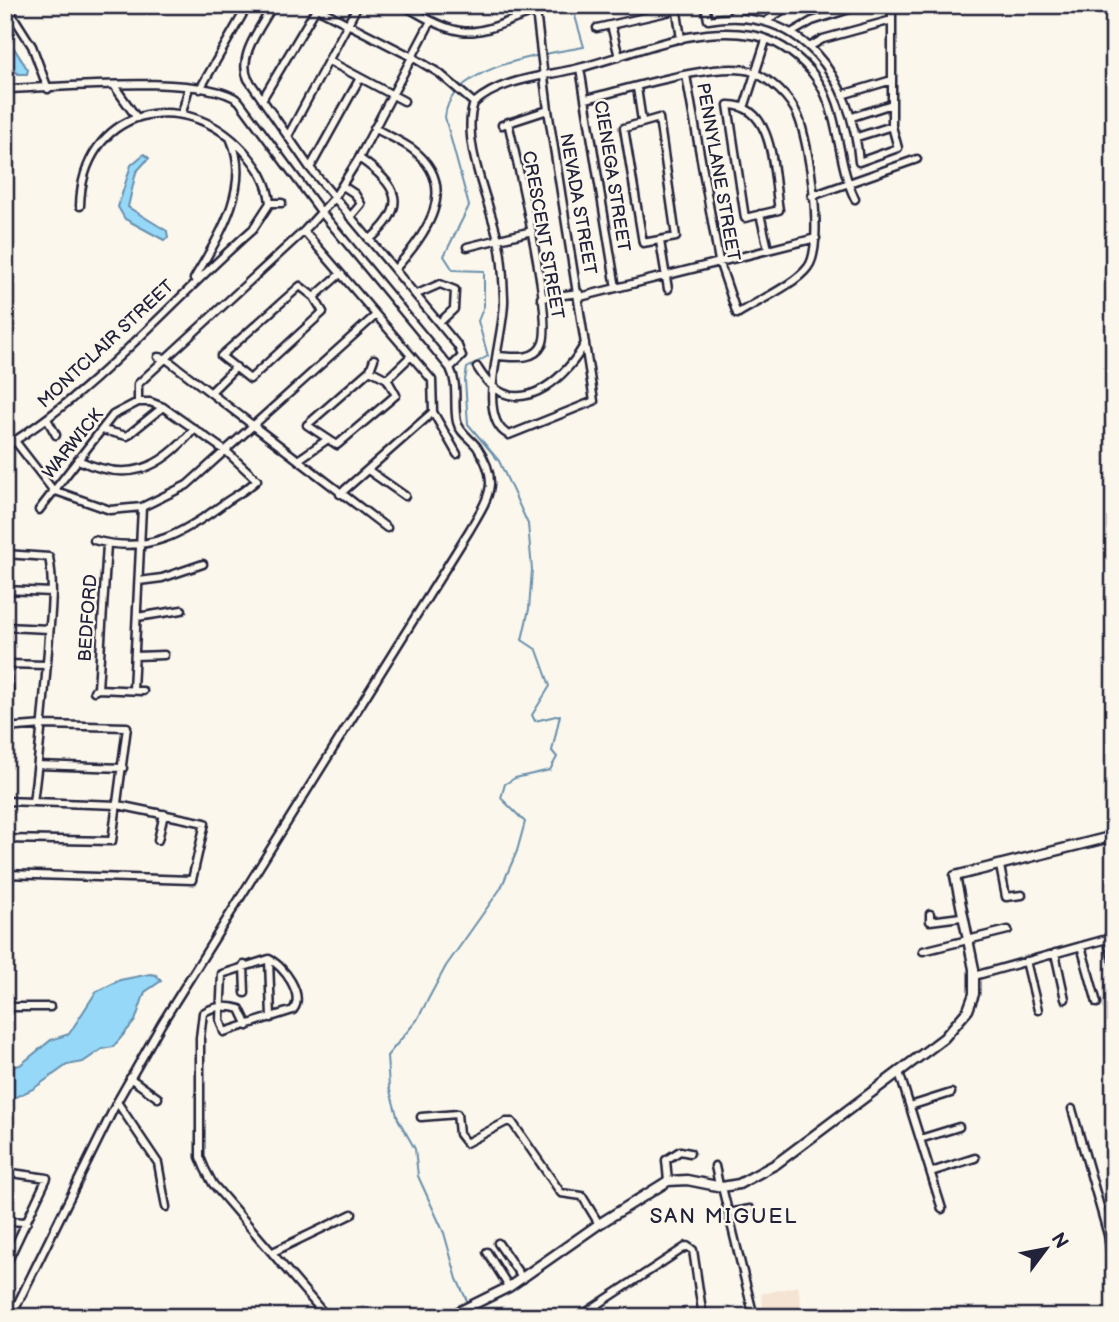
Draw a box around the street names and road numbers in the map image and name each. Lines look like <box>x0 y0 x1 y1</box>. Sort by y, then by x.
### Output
street label: PENNYLANE STREET <box>692 81 744 263</box>
street label: CIENEGA STREET <box>590 99 634 253</box>
street label: NEVADA STREET <box>555 132 601 276</box>
street label: CRESCENT STREET <box>518 149 568 321</box>
street label: MONTCLAIR STREET <box>34 275 178 412</box>
street label: WARWICK <box>38 404 108 483</box>
street label: BEDFORD <box>74 574 102 662</box>

